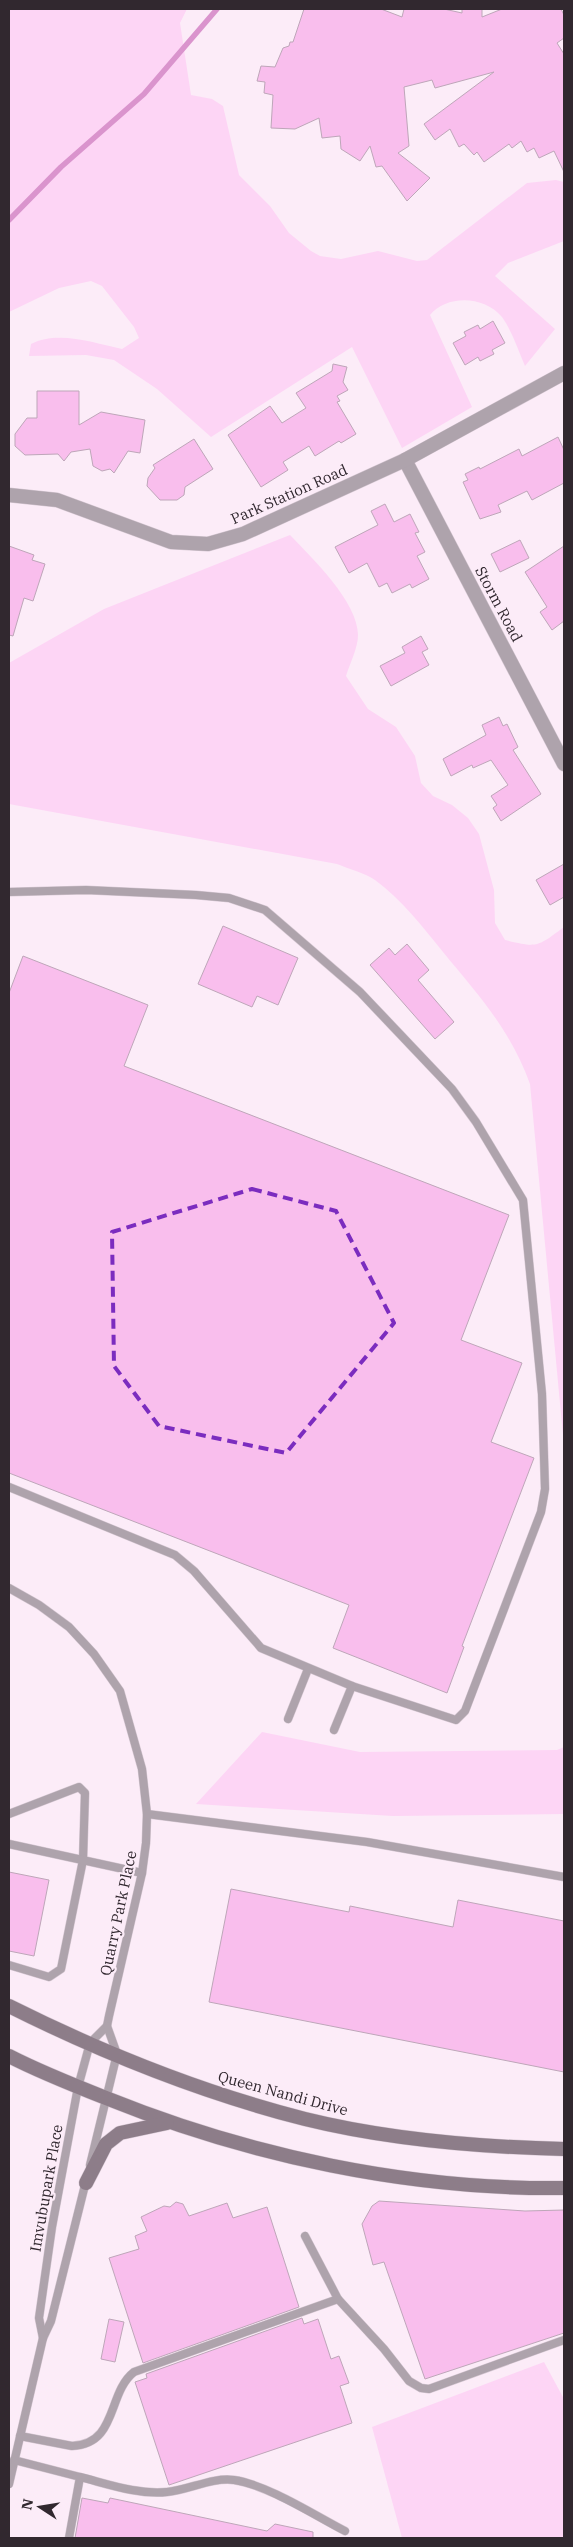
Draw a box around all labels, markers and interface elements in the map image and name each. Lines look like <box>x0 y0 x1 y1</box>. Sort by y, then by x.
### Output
street label: Park Station Road <box>228 460 350 528</box>
street label: Storm Road <box>471 563 527 645</box>
street label: Quarry Park Place <box>95 1849 141 1977</box>
street label: Queen Nandi Drive <box>216 2067 350 2119</box>
street label: Imvubupark Place <box>25 2123 67 2253</box>
north arrow <box>15 2482 65 2532</box>
text: N <box>17 2497 37 2512</box>

